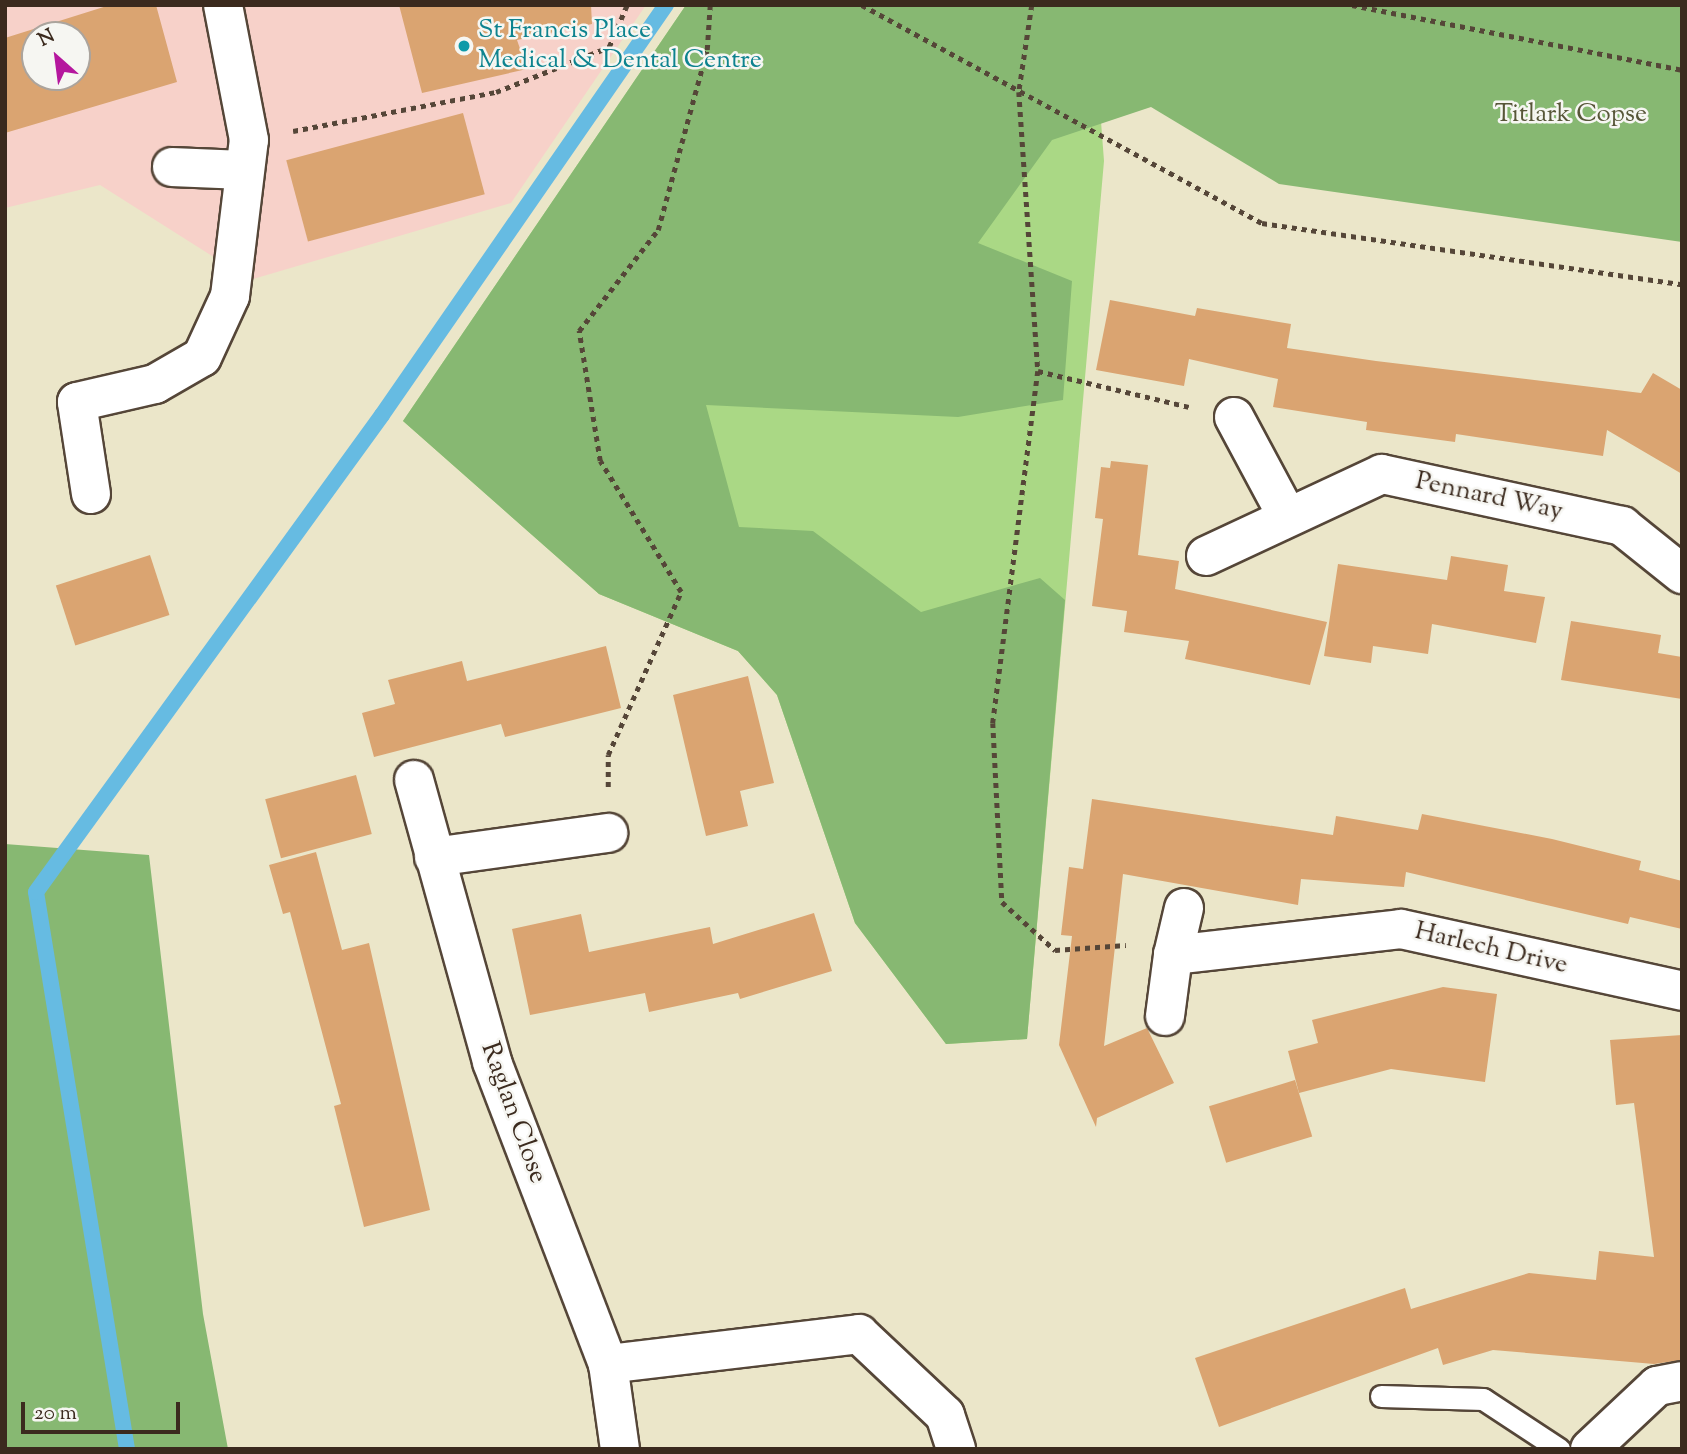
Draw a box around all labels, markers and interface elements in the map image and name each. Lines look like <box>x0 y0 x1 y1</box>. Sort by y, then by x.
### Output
place label: St Francis Place Medical & Dental Centre <box>478 15 762 76</box>
north arrow <box>21 21 91 91</box>
text: N <box>34 23 60 54</box>
marker: St Francis Place Medical & Dental Centre <box>456 38 472 54</box>
park label: Titlark Copse <box>1495 99 1647 131</box>
street label: Pennard Way <box>1412 466 1566 528</box>
street label: Harlech Drive <box>1412 916 1570 982</box>
street label: Raglan Close <box>473 1038 553 1188</box>
scale bar <box>24 1388 184 1432</box>
text: 20 m <box>34 1399 77 1429</box>

